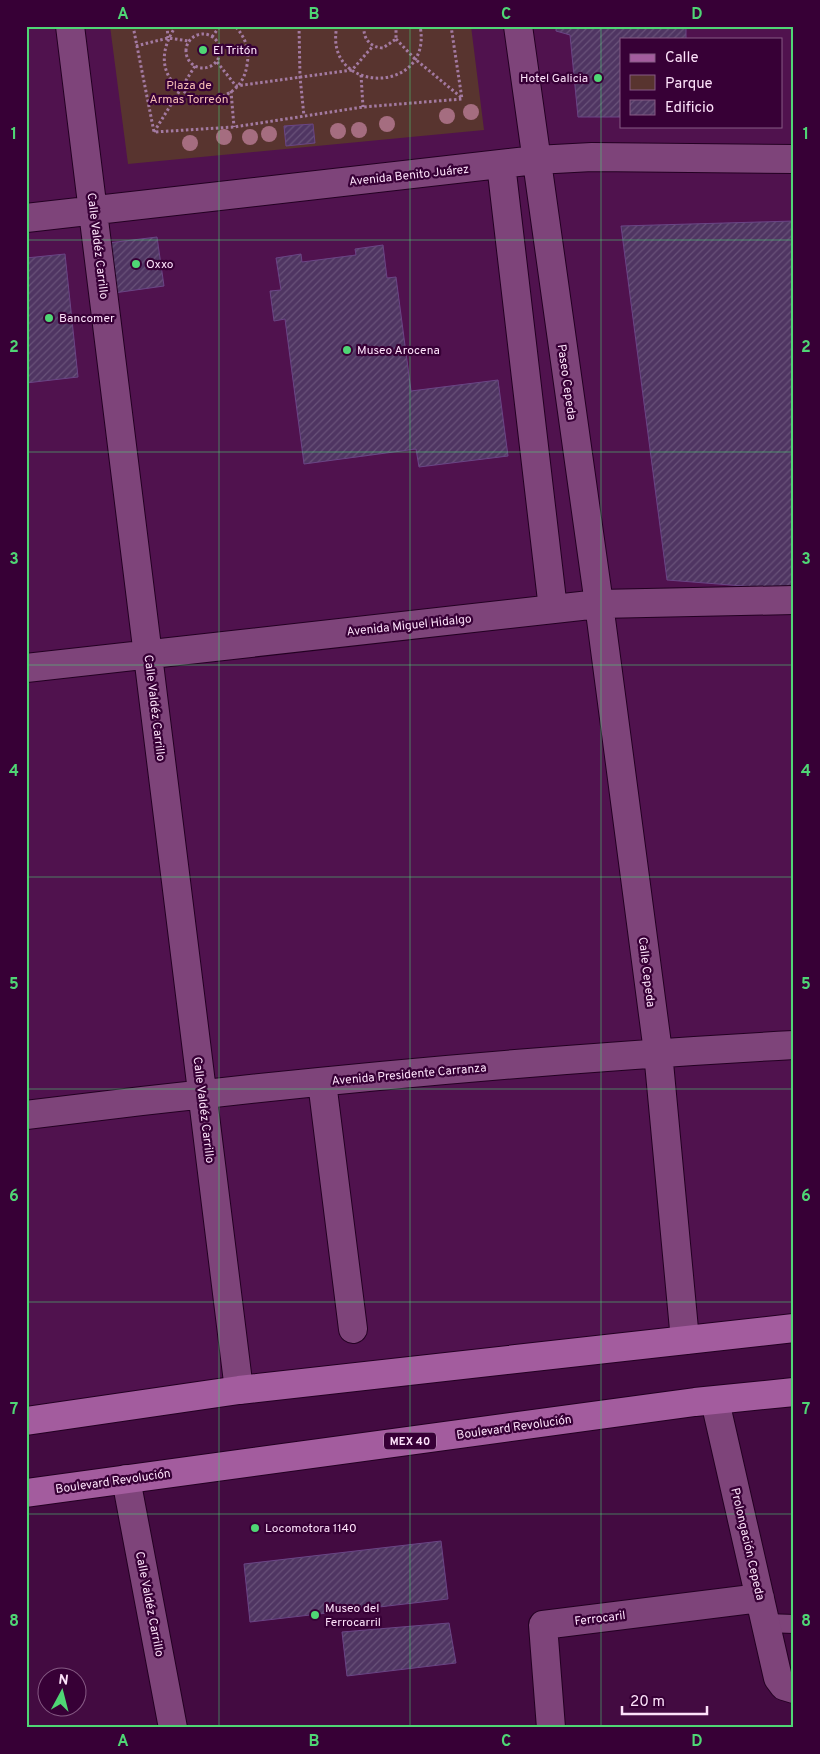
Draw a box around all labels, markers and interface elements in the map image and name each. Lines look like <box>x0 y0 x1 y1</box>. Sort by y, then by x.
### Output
text: A <box>117 5 129 25</box>
text: B <box>308 5 320 25</box>
text: C <box>501 5 511 25</box>
text: D <box>691 5 703 25</box>
legend <box>620 38 782 128</box>
place label: El Tritón <box>213 43 257 59</box>
marker: El Tritón <box>197 44 209 56</box>
text: Calle <box>665 49 699 68</box>
place label: Hotel Galicia <box>520 71 588 87</box>
marker: Hotel Galicia <box>592 72 604 84</box>
text: Parque <box>665 75 713 94</box>
park label: Plaza de Armas Torreón <box>150 78 228 108</box>
text: Edificio <box>665 99 714 118</box>
text: 1 <box>11 125 17 145</box>
text: 1 <box>803 125 809 145</box>
street label: Avenida Benito Juárez <box>348 162 470 190</box>
street label: Calle Valdéz Carrillo <box>83 192 112 301</box>
place label: Oxxo <box>146 257 174 273</box>
marker: Oxxo <box>130 258 142 270</box>
place label: Bancomer <box>59 311 115 327</box>
marker: Bancomer <box>43 312 55 324</box>
text: 2 <box>9 338 19 358</box>
text: 2 <box>801 338 811 358</box>
place label: Museo Arocena <box>357 343 440 359</box>
street label: Paseo Cepeda <box>553 343 579 421</box>
marker: Museo Arocena <box>341 344 353 356</box>
text: 3 <box>9 550 19 570</box>
text: 3 <box>801 550 811 570</box>
street label: Avenida Miguel Hidalgo <box>346 611 473 641</box>
street label: Calle Valdéz Carrillo <box>140 654 169 763</box>
text: 4 <box>9 762 19 782</box>
text: 4 <box>801 762 811 782</box>
street label: Calle Cepeda <box>634 936 658 1008</box>
text: 5 <box>9 975 19 995</box>
text: 5 <box>801 975 811 995</box>
street label: Calle Valdéz Carrillo <box>189 1056 218 1165</box>
street label: Avenida Presidente Carranza <box>331 1060 487 1090</box>
text: 6 <box>9 1187 19 1207</box>
text: 6 <box>801 1187 811 1207</box>
text: 7 <box>10 1400 18 1420</box>
text: 7 <box>802 1400 810 1420</box>
street label: Boulevard Revolución <box>456 1412 573 1444</box>
road number: MEX 40 <box>384 1432 436 1450</box>
street label: Boulevard Revolución <box>55 1466 172 1498</box>
street label: Prolongación Cepeda <box>726 1486 768 1602</box>
place label: Locomotora 1140 <box>265 1521 357 1537</box>
marker: Locomotora 1140 <box>249 1522 261 1534</box>
street label: Calle Valdéz Carrillo <box>131 1550 167 1659</box>
place label: Museo del Ferrocarril <box>325 1601 381 1631</box>
street label: Ferrocaril <box>574 1608 627 1630</box>
marker: Museo del Ferrocarril <box>309 1609 321 1621</box>
text: 8 <box>9 1612 19 1632</box>
text: 8 <box>801 1612 811 1632</box>
north arrow <box>38 1666 88 1716</box>
text: N <box>57 1672 69 1690</box>
scale bar <box>622 1684 708 1716</box>
text: 20 m <box>630 1693 665 1712</box>
text: A <box>117 1732 129 1752</box>
text: B <box>308 1732 320 1752</box>
text: C <box>501 1732 511 1752</box>
text: D <box>691 1732 703 1752</box>

